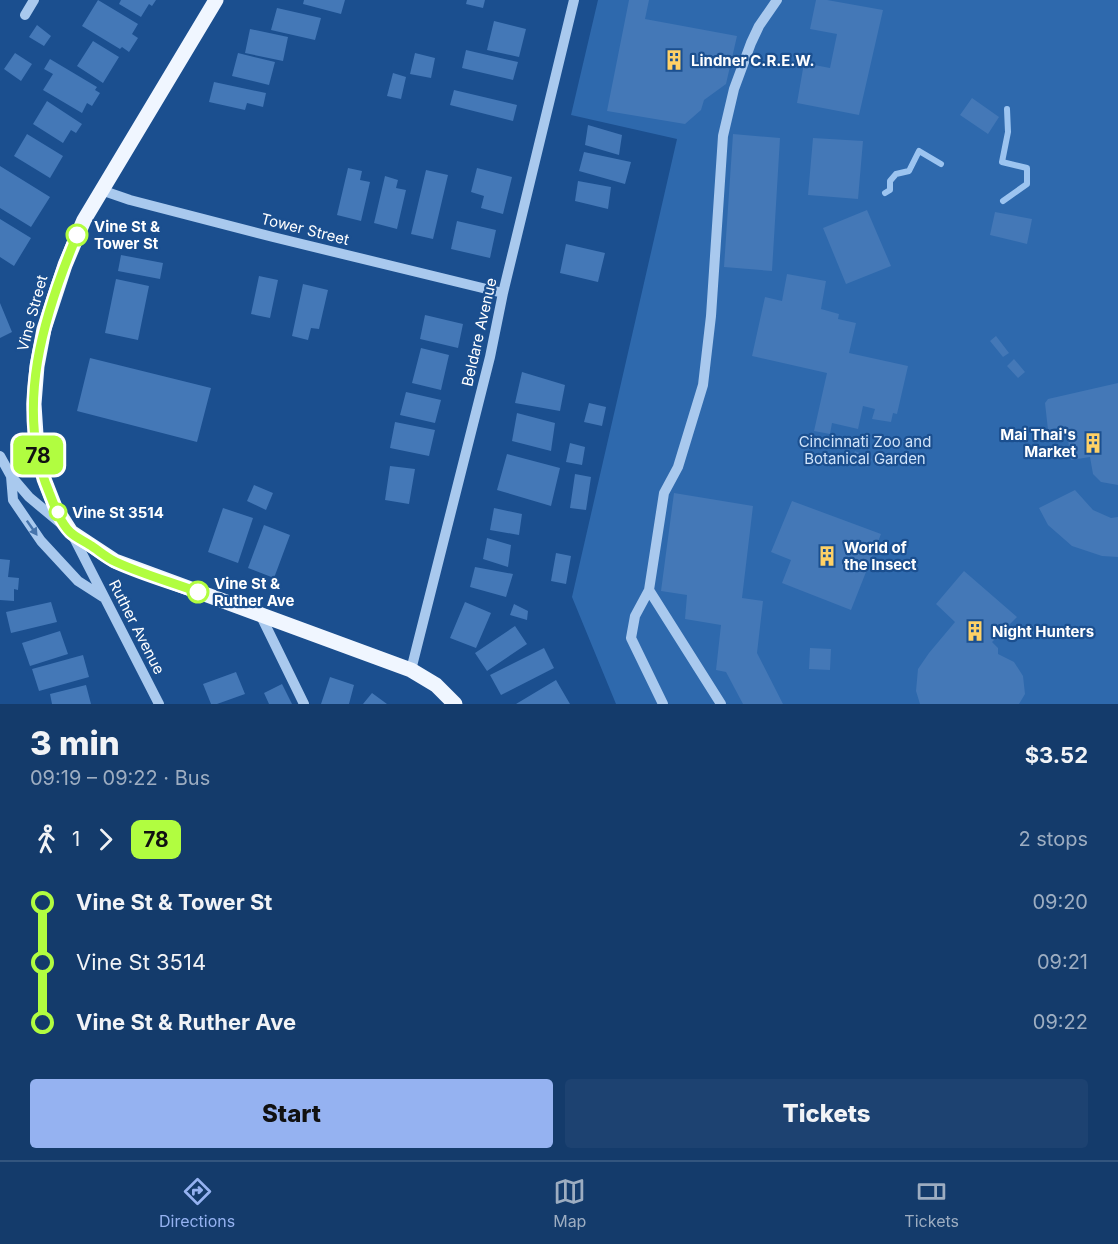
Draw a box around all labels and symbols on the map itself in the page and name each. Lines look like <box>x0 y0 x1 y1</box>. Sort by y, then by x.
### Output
building icon: Lindner C.R.E.W. <box>662 48 686 72</box>
place label: Lindner C.R.E.W. <box>691 51 815 70</box>
street label: Tower Street <box>259 209 351 249</box>
place label: Vine St & Tower St <box>94 217 160 253</box>
marker: Vine St & Tower St <box>66 224 88 246</box>
street label: Vine Street <box>13 273 51 353</box>
street label: Beldare Avenue <box>457 276 501 388</box>
place label: Mai Thai's Market <box>1000 425 1076 461</box>
building icon: Mai Thai's Market <box>1081 431 1105 455</box>
park label: Cincinnati Zoo and Botanical Garden <box>799 432 931 468</box>
line badge: 78 <box>11 436 65 474</box>
marker: Vine St 3514 <box>49 503 67 521</box>
place label: Vine St 3514 <box>72 503 164 522</box>
one-way arrow <box>26 520 37 536</box>
place label: World of the Insect <box>844 538 917 574</box>
building icon: World of the Insect <box>815 544 839 568</box>
place label: Vine St & Ruther Ave <box>214 574 295 610</box>
street label: Ruther Avenue <box>105 577 169 677</box>
marker: Vine St & Ruther Ave <box>187 581 209 603</box>
building icon: Night Hunters <box>963 619 987 643</box>
place label: Night Hunters <box>992 622 1094 641</box>

